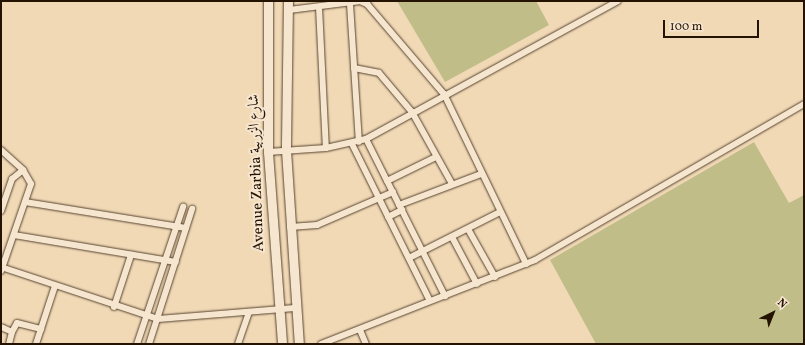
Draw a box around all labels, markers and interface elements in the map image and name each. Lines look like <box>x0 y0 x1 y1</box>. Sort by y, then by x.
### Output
scale bar <box>665 12 761 38</box>
text: 100 m <box>670 19 702 35</box>
street label: Avenue Zarbia شارع الزربية <box>245 94 269 252</box>
north arrow <box>753 293 793 333</box>
text: N <box>773 296 790 312</box>

